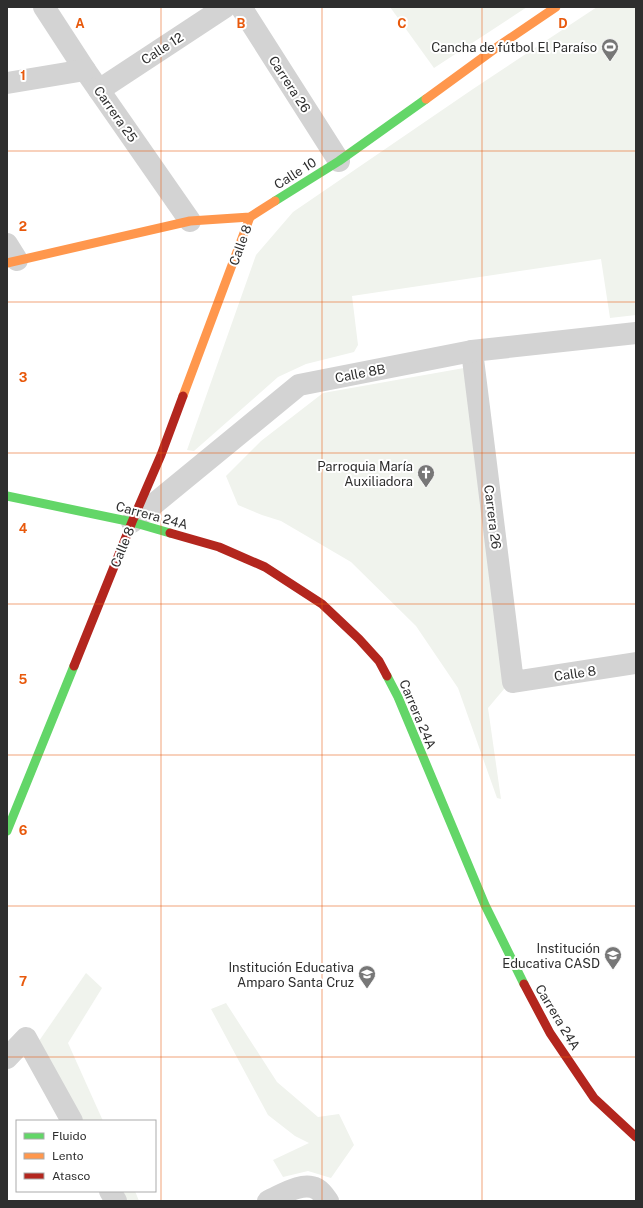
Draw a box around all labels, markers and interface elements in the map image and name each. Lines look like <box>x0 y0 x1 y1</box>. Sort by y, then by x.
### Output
text: A <box>75 16 85 31</box>
text: B <box>237 16 246 31</box>
text: C <box>397 16 407 31</box>
text: D <box>558 16 568 31</box>
street label: Calle 12 <box>139 29 186 67</box>
sports icon: Cancha de fútbol El Paraíso <box>600 37 620 62</box>
place label: Cancha de fútbol El Paraíso <box>431 40 597 55</box>
street label: Carrera 26 <box>266 53 313 115</box>
text: 1 <box>20 68 26 83</box>
street label: Carrera 25 <box>91 83 140 145</box>
street label: Calle 10 <box>271 155 319 192</box>
text: 2 <box>19 219 27 234</box>
street label: Calle 8 <box>226 223 255 268</box>
street label: Calle 8B <box>334 361 387 386</box>
text: 3 <box>19 370 28 385</box>
place label: Parroquia María Auxiliadora <box>317 459 413 489</box>
church icon: Parroquia María Auxiliadora <box>416 463 436 488</box>
street label: Carrera 26 <box>481 484 504 550</box>
street label: Carrera 24A <box>114 499 189 532</box>
text: 4 <box>19 521 28 536</box>
street label: Calle 8 <box>108 525 137 570</box>
street label: Calle 8 <box>553 663 597 684</box>
text: 5 <box>19 672 28 687</box>
street label: Carrera 24A <box>396 677 439 751</box>
text: 6 <box>19 823 28 838</box>
place label: Institución Educativa CASD <box>502 941 600 971</box>
school or university icon: Institución Educativa CASD <box>603 945 623 970</box>
place label: Institución Educativa Amparo Santa Cruz <box>228 960 354 990</box>
school or university icon: Institución Educativa Amparo Santa Cruz <box>357 964 377 989</box>
text: 7 <box>19 974 27 989</box>
street label: Carrera 24A <box>532 982 583 1053</box>
legend <box>16 1120 156 1192</box>
text: Fluido <box>52 1129 87 1143</box>
text: Lento <box>52 1149 84 1163</box>
text: Atasco <box>52 1169 91 1183</box>

